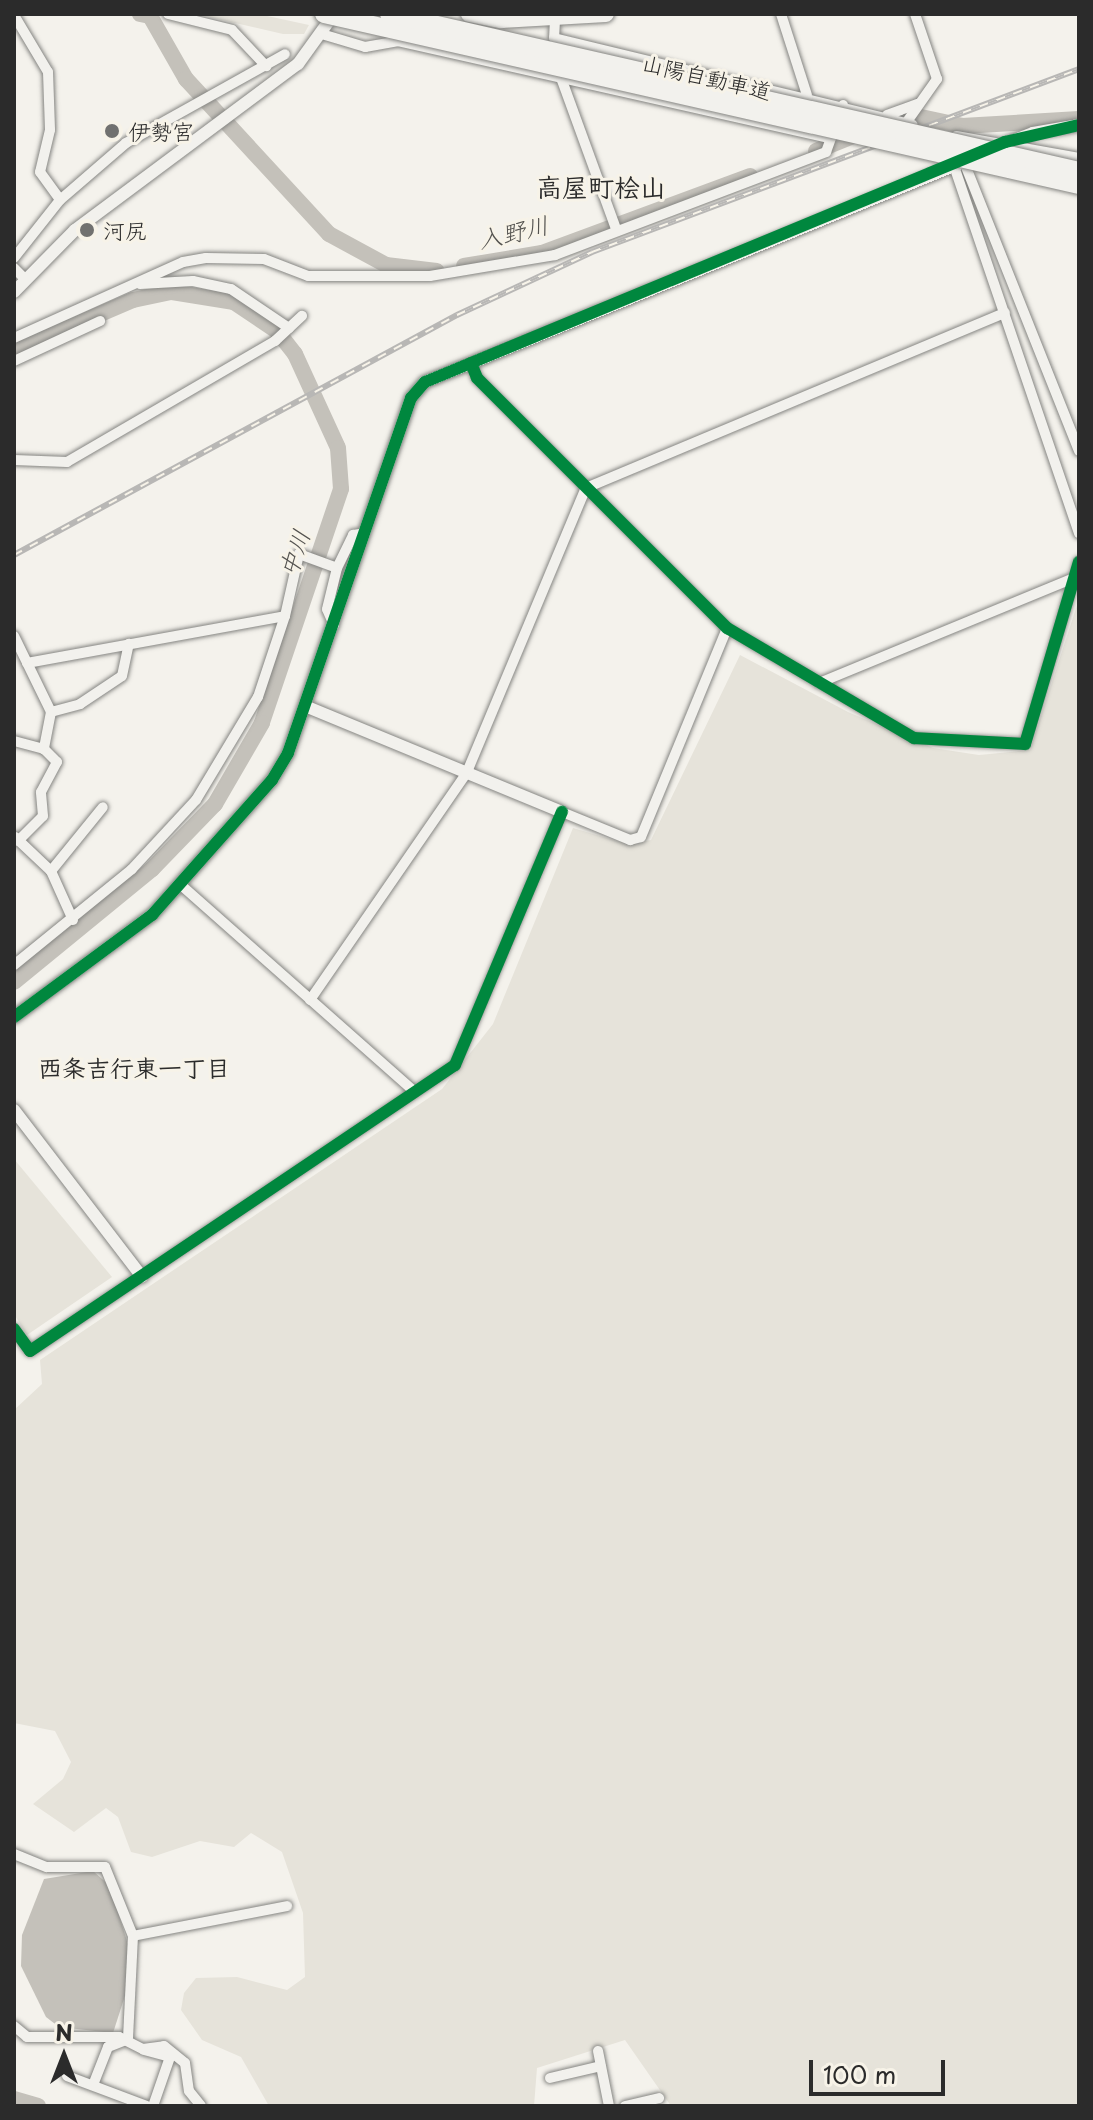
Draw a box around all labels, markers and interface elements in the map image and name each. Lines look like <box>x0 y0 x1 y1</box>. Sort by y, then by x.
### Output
street label: 山陽自動車道 <box>640 48 774 104</box>
place label: 伊勢宮 <box>128 118 194 144</box>
marker: 伊勢宮 <box>103 122 121 140</box>
district label: 高屋町桧山 <box>536 171 666 203</box>
water label: 入野川 <box>475 210 551 254</box>
place label: 河尻 <box>103 217 147 243</box>
marker: 河尻 <box>78 221 96 239</box>
water label: 中川 <box>273 526 315 580</box>
district label: 西条吉行東一丁目 <box>38 1054 230 1082</box>
text: N <box>55 2015 73 2048</box>
north arrow <box>24 2016 104 2096</box>
scale bar <box>813 2044 949 2094</box>
text: 100 m <box>823 2056 896 2092</box>

